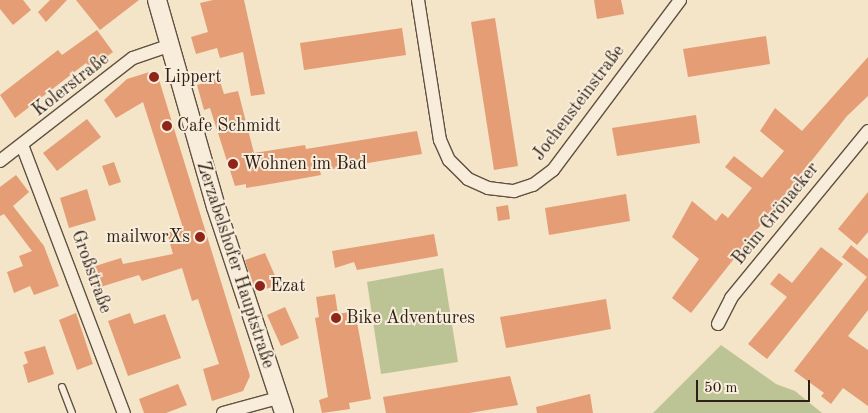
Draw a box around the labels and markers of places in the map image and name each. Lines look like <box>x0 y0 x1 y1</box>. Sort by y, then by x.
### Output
place label: Lippert <box>164 66 222 88</box>
marker: Lippert <box>148 71 160 83</box>
place label: Cafe Schmidt <box>177 115 281 137</box>
marker: Cafe Schmidt <box>161 120 173 132</box>
place label: Wohnen im Bad <box>243 153 367 175</box>
marker: Wohnen im Bad <box>227 158 239 170</box>
place label: mailworXs <box>106 226 190 248</box>
marker: mailworXs <box>194 231 206 243</box>
place label: Ezat <box>270 275 306 297</box>
marker: Ezat <box>254 280 266 292</box>
place label: Bike Adventures <box>346 307 475 329</box>
marker: Bike Adventures <box>330 312 342 324</box>

